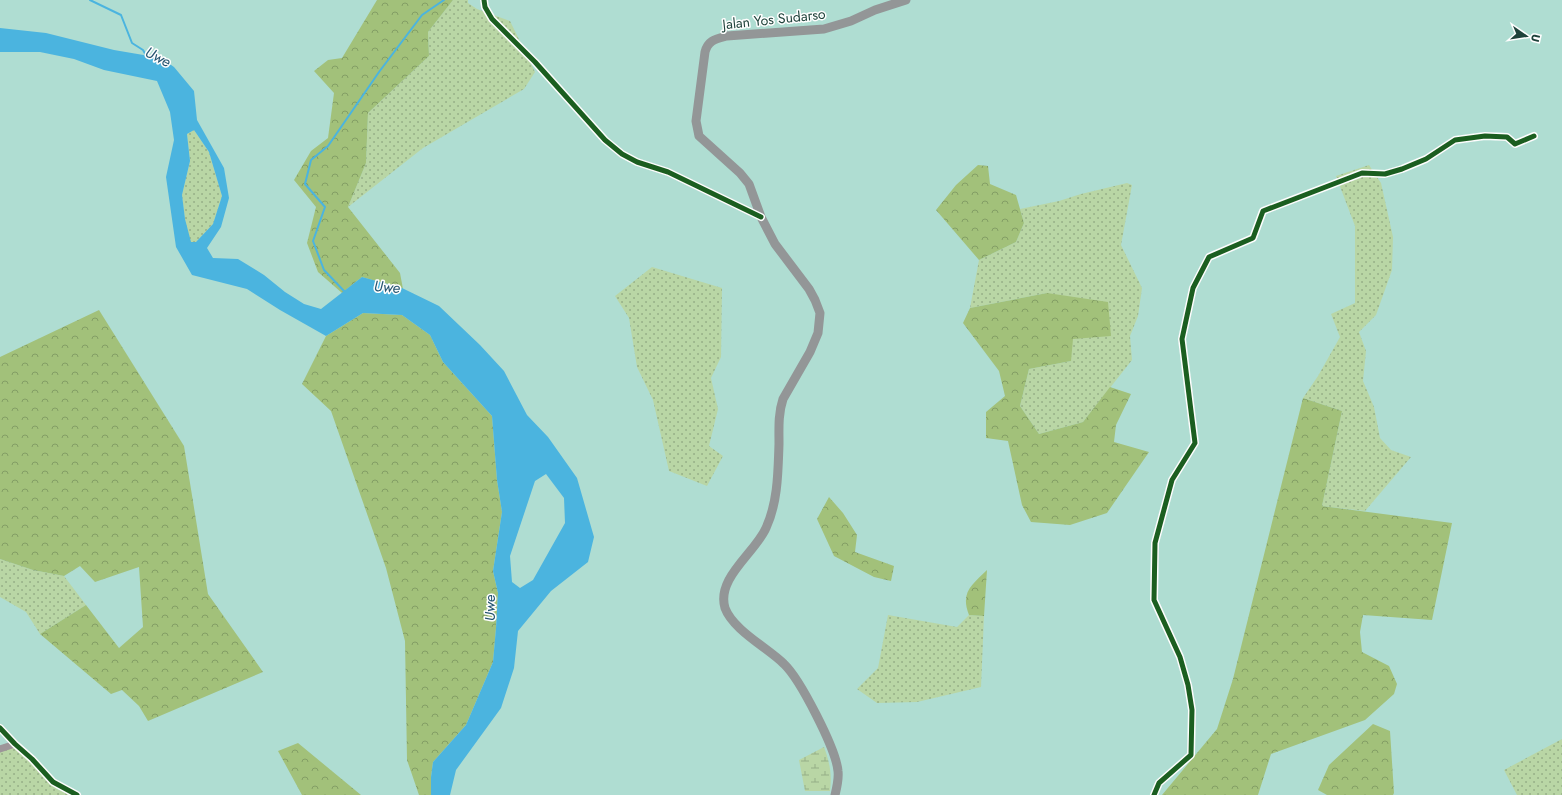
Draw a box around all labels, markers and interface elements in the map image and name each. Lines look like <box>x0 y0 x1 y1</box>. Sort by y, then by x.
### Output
street label: Jalan Yos Sudarso <box>720 4 827 35</box>
north arrow <box>1506 16 1546 56</box>
text: U <box>1527 33 1544 44</box>
water label: Uwe <box>141 41 175 73</box>
water label: Uwe <box>373 275 401 299</box>
water label: Uwe <box>479 594 501 621</box>

